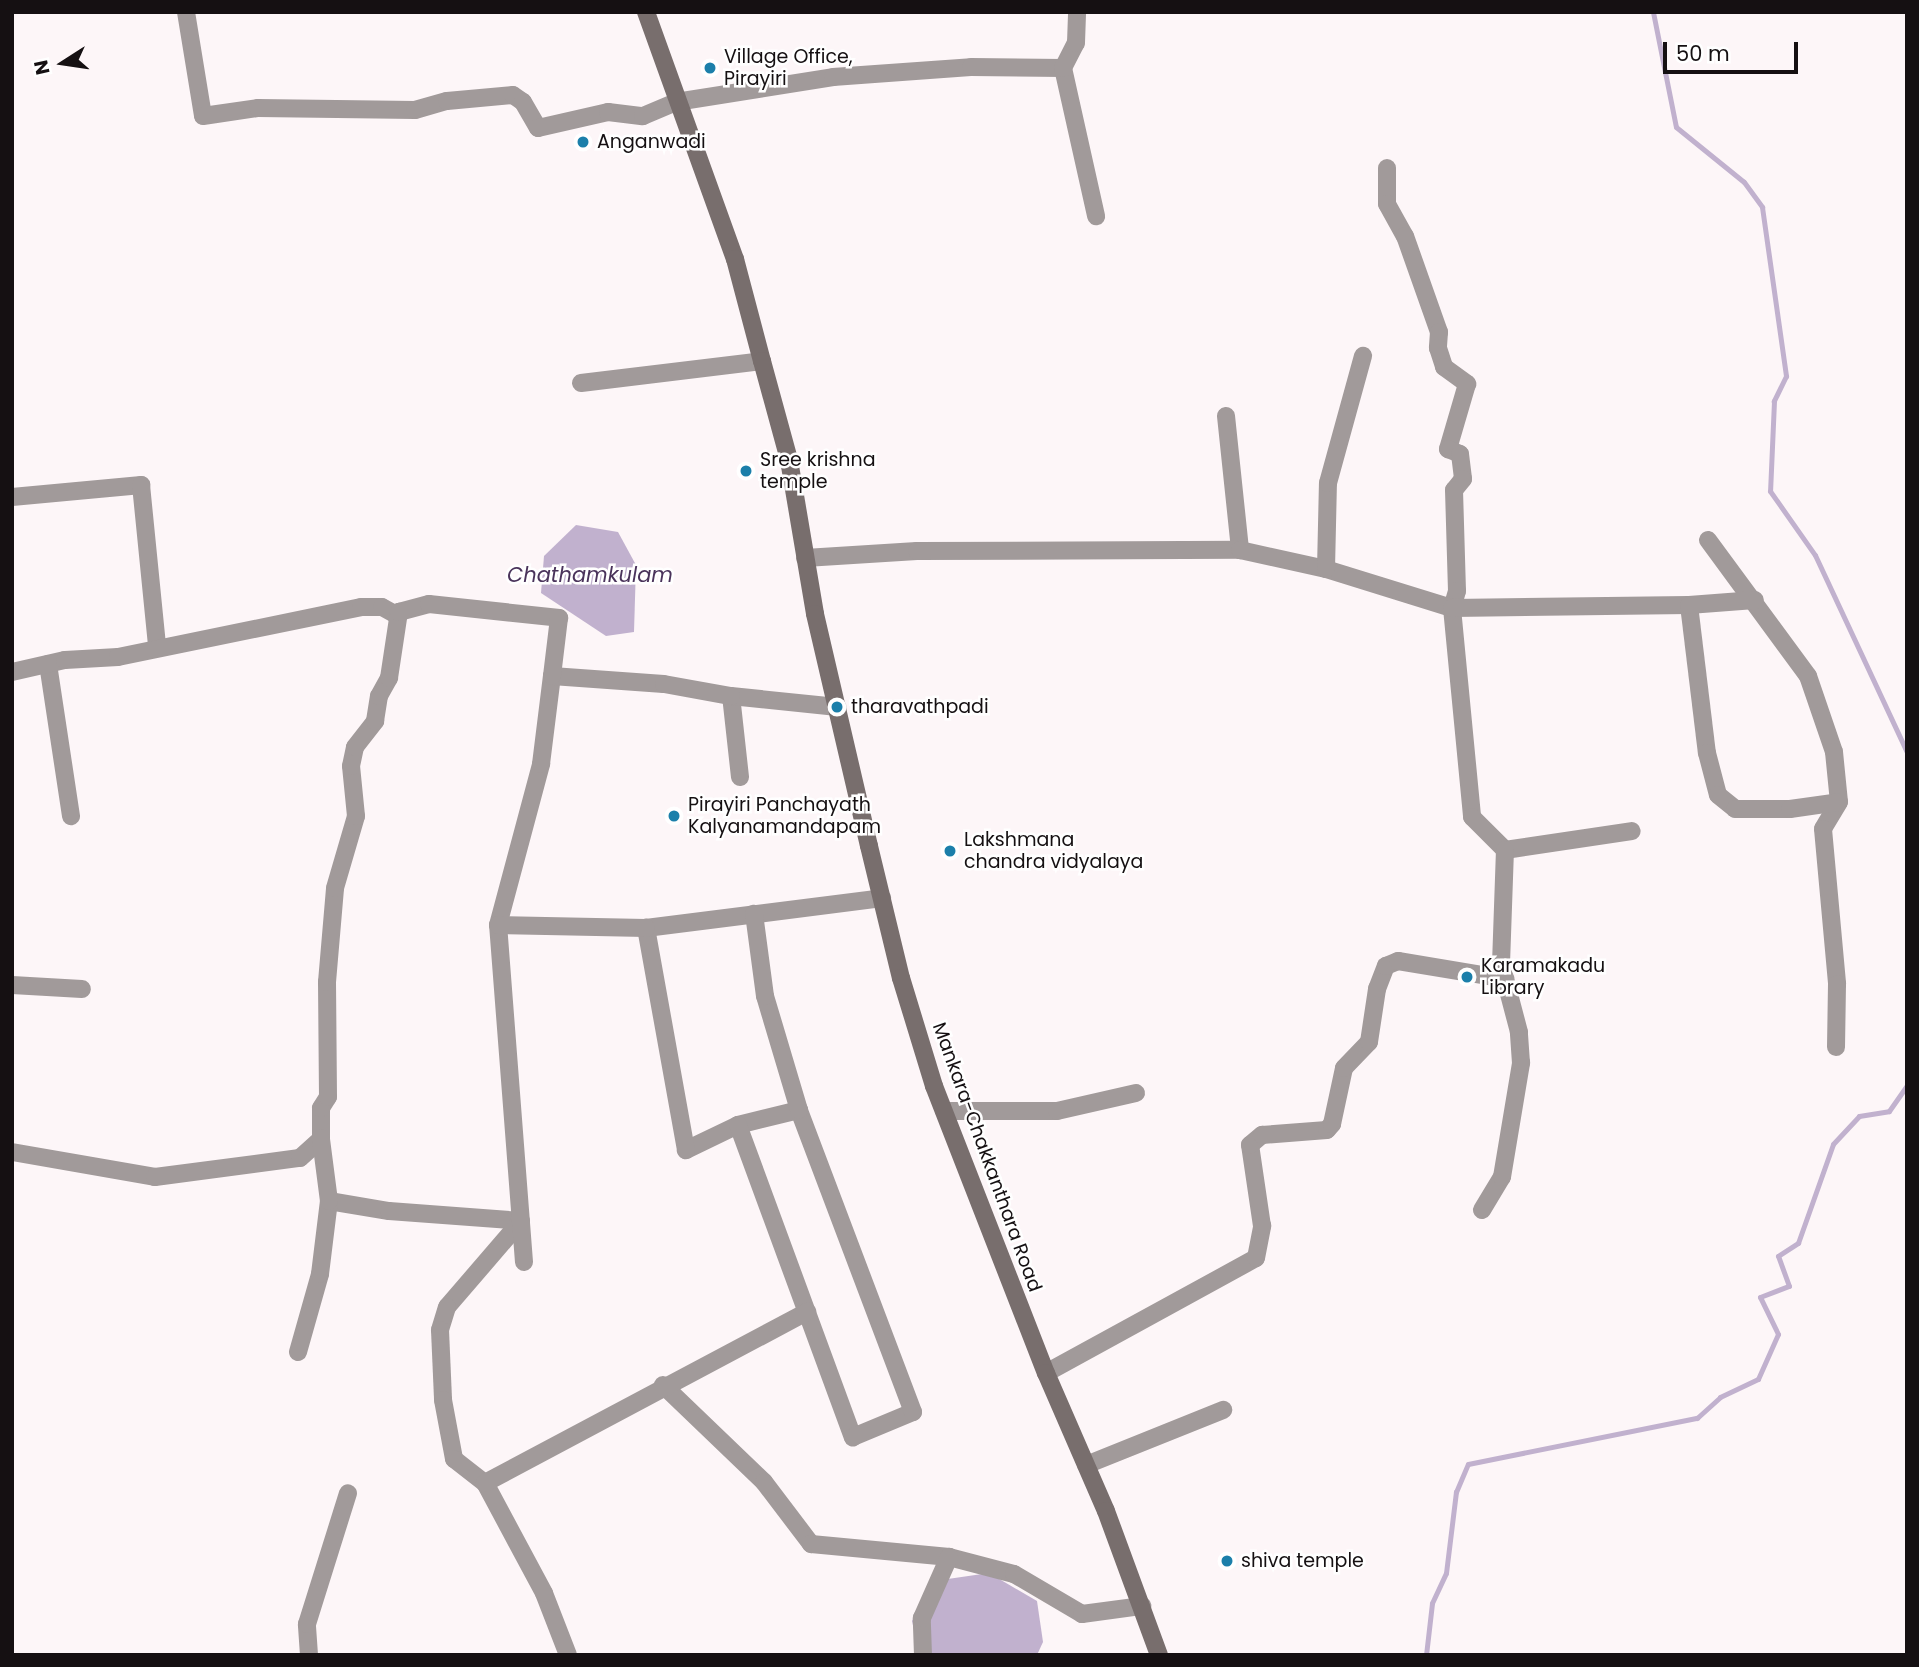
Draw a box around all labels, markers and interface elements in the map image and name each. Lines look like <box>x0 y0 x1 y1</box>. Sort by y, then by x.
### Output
north arrow <box>28 28 98 98</box>
scale bar <box>1667 28 1802 72</box>
text: 50 m <box>1676 39 1730 68</box>
place label: Village Office, Pirayiri <box>724 46 853 90</box>
text: N <box>27 58 57 77</box>
marker: Village Office, Pirayiri <box>702 60 718 76</box>
place label: Anganwadi <box>597 131 706 153</box>
marker: Anganwadi <box>575 134 591 150</box>
place label: Sree krishna temple <box>760 449 876 493</box>
marker: Sree krishna temple <box>738 463 754 479</box>
water label: Chathamkulam <box>507 562 673 588</box>
place label: tharavathpadi <box>851 696 989 718</box>
marker: tharavathpadi <box>829 699 845 715</box>
place label: Pirayiri Panchayath Kalyanamandapam <box>688 794 881 838</box>
marker: Pirayiri Panchayath Kalyanamandapam <box>666 808 682 824</box>
place label: Lakshmana chandra vidyalaya <box>964 829 1143 873</box>
marker: Lakshmana chandra vidyalaya <box>942 843 958 859</box>
place label: Karamakadu Library <box>1481 955 1605 999</box>
marker: Karamakadu Library <box>1459 969 1475 985</box>
street label: Mankara-Chakkanthara Road <box>928 1019 1046 1295</box>
place label: shiva temple <box>1241 1550 1364 1572</box>
marker: shiva temple <box>1219 1553 1235 1569</box>

